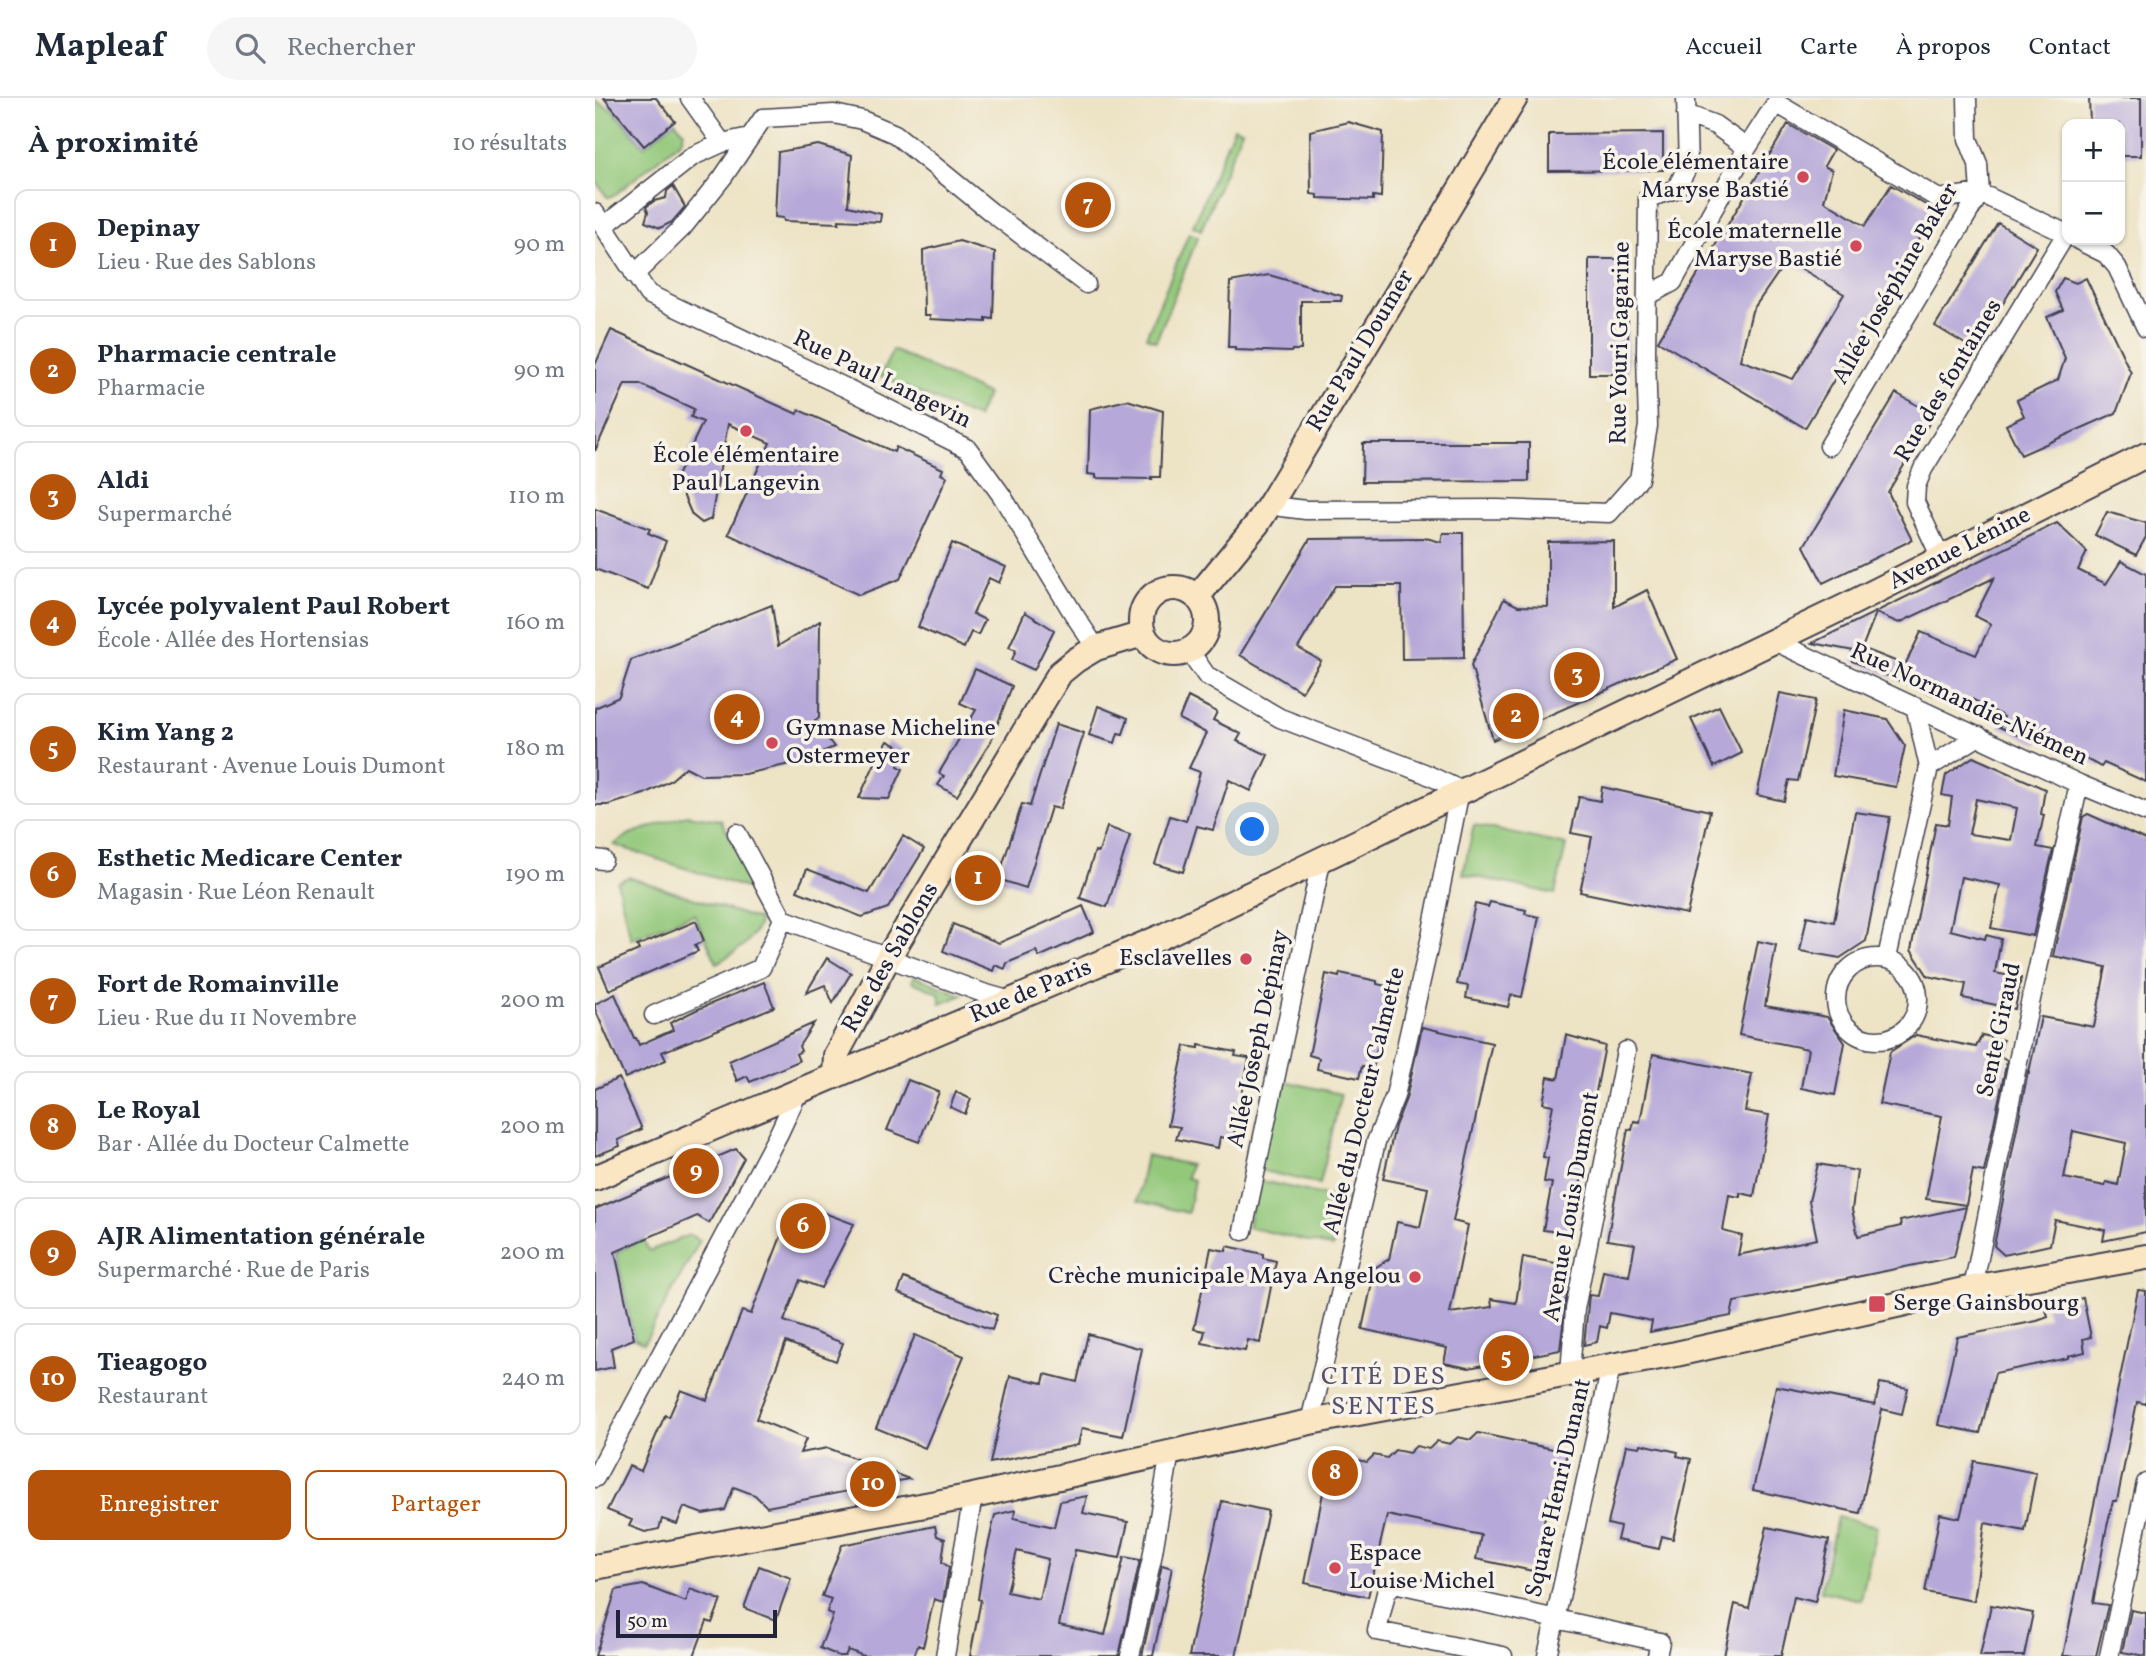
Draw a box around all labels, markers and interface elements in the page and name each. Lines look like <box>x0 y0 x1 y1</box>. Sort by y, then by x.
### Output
search box <box>207 17 697 80</box>
text: Mapleaf <box>35 25 165 71</box>
icon: search <box>231 29 269 67</box>
text: Rechercher <box>287 30 416 66</box>
text: Accueil <box>1685 31 1762 65</box>
text: Carte <box>1800 31 1858 65</box>
text: À propos <box>1896 31 1991 65</box>
text: Contact <box>2029 31 2111 65</box>
map controls <box>2062 119 2125 245</box>
button: + <box>2062 119 2125 182</box>
text: À proximité <box>28 123 199 165</box>
text: 10 résultats <box>452 128 567 160</box>
place label: École élémentaire Maryse Bastié <box>1602 146 1789 208</box>
marker: École élémentaire Maryse Bastié <box>1795 169 1811 185</box>
street label: Allée Joséphine Baker <box>1824 177 1968 391</box>
pin: 7 <box>1065 179 1111 231</box>
button: − <box>2062 182 2125 245</box>
text: Depinay <box>97 211 200 247</box>
place label: École maternelle Maryse Bastié <box>1667 215 1842 277</box>
text: 1 <box>48 229 58 261</box>
text: 90 m <box>514 229 565 261</box>
marker: École maternelle Maryse Bastié <box>1848 238 1864 254</box>
street label: Rue Youri Gagarine <box>1602 241 1640 445</box>
text: Lieu · Rue des Sablons <box>97 247 316 279</box>
street label: Rue Paul Doumer <box>1299 263 1423 439</box>
street label: Rue des fontaines <box>1887 293 2011 469</box>
street label: Rue Paul Langevin <box>787 322 977 438</box>
text: Pharmacie centrale <box>97 337 337 373</box>
text: 2 <box>47 355 59 387</box>
text: 90 m <box>514 355 565 387</box>
text: Pharmacie <box>97 373 205 405</box>
marker: École élémentaire Paul Langevin <box>738 423 754 439</box>
place label: École élémentaire Paul Langevin <box>653 439 839 501</box>
text: Aldi <box>97 463 149 499</box>
text: 3 <box>47 481 59 513</box>
text: 110 m <box>508 481 565 513</box>
text: Supermarché <box>97 499 232 531</box>
street label: Avenue Lénine <box>1883 499 2037 599</box>
text: Lycée polyvalent Paul Robert <box>97 589 450 625</box>
text: 4 <box>46 607 60 639</box>
text: 160 m <box>506 607 565 639</box>
text: École · Allée des Hortensias <box>97 625 369 657</box>
street label: Rue Normandie-Niémen <box>1844 635 2094 775</box>
pin: 3 <box>1554 649 1600 701</box>
pin: 2 <box>1493 690 1539 742</box>
pin: 4 <box>714 691 760 743</box>
place label: Gymnase Micheline Ostermeyer <box>786 712 996 774</box>
text: Kim Yang 2 <box>97 715 234 751</box>
text: 5 <box>47 733 59 765</box>
text: 180 m <box>506 733 565 765</box>
marker: Gymnase Micheline Ostermeyer <box>764 735 780 751</box>
text: Restaurant · Avenue Louis Dumont <box>97 751 446 783</box>
your location <box>1235 812 1269 846</box>
text: Esthetic Medicare Center <box>97 841 402 877</box>
pin: 1 <box>955 852 1001 904</box>
text: 6 <box>47 859 59 891</box>
text: 190 m <box>505 859 565 891</box>
street label: Rue des Sablons <box>834 876 948 1040</box>
text: Magasin · Rue Léon Renault <box>97 877 375 909</box>
street label: Allée Joseph Dépinay <box>1219 927 1299 1151</box>
place label: Esclavelles <box>1119 942 1232 976</box>
street label: Rue de Paris <box>965 951 1097 1033</box>
marker: Esclavelles <box>1238 951 1254 967</box>
street label: Sente Giraud <box>1969 959 2031 1101</box>
street label: Allée du Docteur Calmette <box>1315 964 1415 1238</box>
text: Fort de Romainville <box>97 967 339 1003</box>
text: 7 <box>48 985 59 1017</box>
text: 200 m <box>500 985 565 1017</box>
text: Lieu · Rue du 11 Novembre <box>97 1003 357 1035</box>
street label: Avenue Louis Dumont <box>1535 1089 1609 1325</box>
text: Le Royal <box>97 1093 201 1129</box>
text: 8 <box>47 1111 59 1143</box>
text: 200 m <box>500 1111 565 1143</box>
text: Bar · Allée du Docteur Calmette <box>97 1129 409 1161</box>
pin: 9 <box>673 1145 719 1197</box>
pin: 6 <box>780 1200 826 1252</box>
text: AJR Alimentation générale <box>97 1219 425 1255</box>
text: 9 <box>47 1237 59 1269</box>
text: 200 m <box>500 1237 565 1269</box>
text: Supermarché · Rue de Paris <box>97 1255 370 1287</box>
place label: Crèche municipale Maya Angelou <box>1048 1260 1401 1294</box>
marker: Crèche municipale Maya Angelou <box>1407 1269 1423 1285</box>
place label: Serge Gainsbourg <box>1893 1287 2079 1321</box>
marker: Serge Gainsbourg <box>1867 1294 1887 1314</box>
pin: 5 <box>1483 1332 1529 1384</box>
text: Tieagogo <box>97 1345 207 1381</box>
district label: CITÉ DES SENTES <box>1321 1359 1447 1425</box>
text: 10 <box>41 1363 65 1395</box>
text: 240 m <box>501 1363 565 1395</box>
street label: Square Henri Dunant <box>1517 1375 1601 1601</box>
text: Restaurant <box>97 1381 208 1413</box>
pin: 8 <box>1312 1447 1358 1499</box>
pin: 10 <box>850 1458 896 1510</box>
button: Enregistrer <box>28 1470 291 1540</box>
button: Partager <box>305 1470 567 1540</box>
place label: Espace Louise Michel <box>1349 1537 1495 1599</box>
marker: Espace Louise Michel <box>1327 1560 1343 1576</box>
scale bar <box>616 1607 777 1639</box>
text: 50 m <box>627 1609 668 1635</box>

